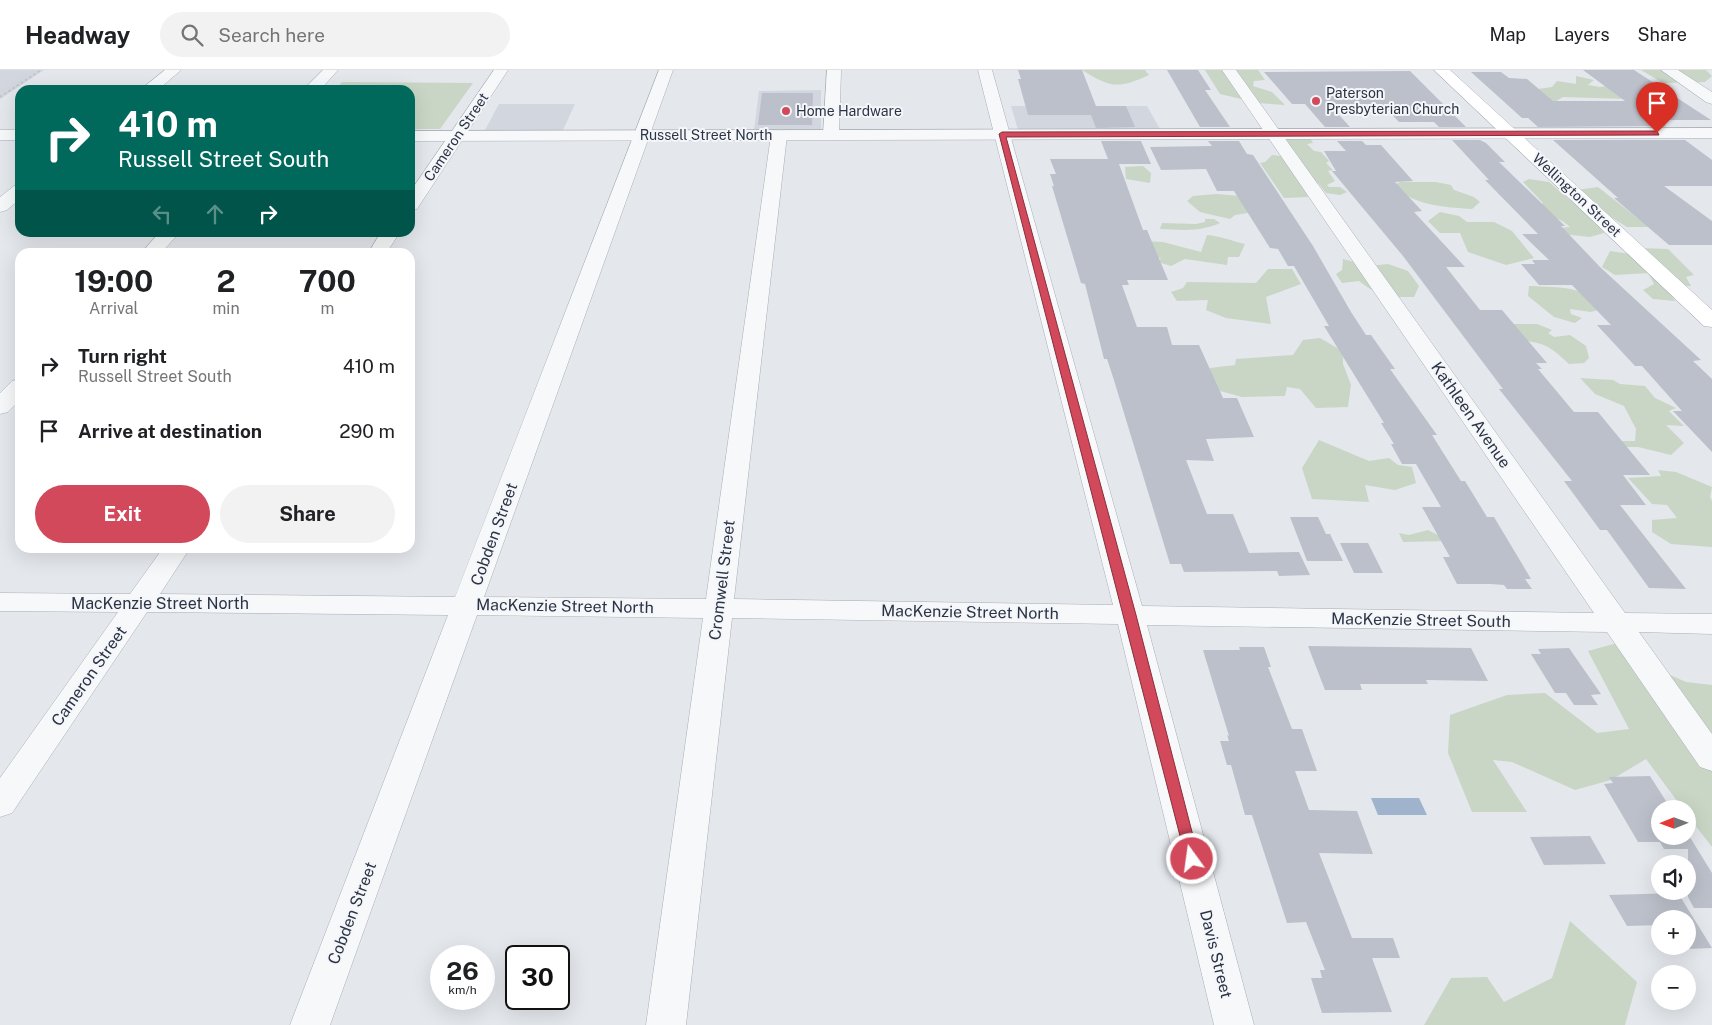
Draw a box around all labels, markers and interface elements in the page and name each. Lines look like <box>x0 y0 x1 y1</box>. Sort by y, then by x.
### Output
search box <box>160 12 510 57</box>
text: Headway <box>25 21 130 49</box>
icon: search <box>178 21 206 49</box>
text: Search here <box>218 24 325 46</box>
text: Map <box>1490 24 1526 45</box>
text: Layers <box>1554 24 1610 45</box>
text: Share <box>1638 24 1687 45</box>
pin <box>1636 82 1678 133</box>
place label: Paterson Presbyterian Church <box>1326 85 1459 117</box>
icon: arrive <box>1643 89 1671 117</box>
street label: Cameron Street <box>421 90 491 184</box>
marker: Paterson Presbyterian Church <box>1310 95 1322 107</box>
place label: Home Hardware <box>796 103 902 119</box>
text: 410 m <box>118 104 218 145</box>
icon: right <box>35 105 100 170</box>
marker: Home Hardware <box>780 105 792 117</box>
street label: Russell Street North <box>640 127 772 143</box>
text: Russell Street South <box>118 146 329 172</box>
street label: Wellington Street <box>1530 150 1624 240</box>
icon: left <box>148 200 176 228</box>
icon: ahead <box>201 200 229 228</box>
icon: right <box>254 200 282 228</box>
text: 19:00 <box>74 263 153 299</box>
text: 2 <box>217 263 236 299</box>
text: 700 <box>299 263 356 299</box>
text: Arrival <box>89 299 138 318</box>
text: min <box>213 299 240 318</box>
text: m <box>320 299 334 318</box>
text: Turn right <box>78 345 167 367</box>
icon: right <box>35 352 63 380</box>
text: 410 m <box>343 355 395 377</box>
street label: Kathleen Avenue <box>1427 358 1515 472</box>
text: Russell Street South <box>78 367 232 386</box>
icon: arrive <box>35 417 63 445</box>
text: Arrive at destination <box>78 420 262 442</box>
text: 290 m <box>339 420 395 442</box>
street label: Cobden Street <box>467 480 521 588</box>
button: Exit <box>35 485 210 543</box>
button: Share <box>220 485 395 543</box>
street label: Cromwell Street <box>705 519 739 641</box>
street label: MacKenzie Street North <box>71 594 249 613</box>
street label: MacKenzie Street North <box>476 595 654 617</box>
street label: MacKenzie Street North <box>881 601 1059 623</box>
street label: MacKenzie Street South <box>1331 609 1511 631</box>
street label: Cameron Street <box>47 622 131 730</box>
north arrow <box>1651 800 1696 845</box>
map controls <box>1651 800 1696 1010</box>
position arrow <box>1165 832 1217 884</box>
button: sound <box>1651 855 1696 900</box>
street label: Cobden Street <box>324 859 380 967</box>
street label: Davis Street <box>1196 908 1236 1000</box>
button: + <box>1651 910 1696 955</box>
speed limit sign: 30 <box>505 945 570 1010</box>
text: 26 <box>446 956 479 986</box>
button: − <box>1651 965 1696 1010</box>
text: km/h <box>448 983 477 997</box>

